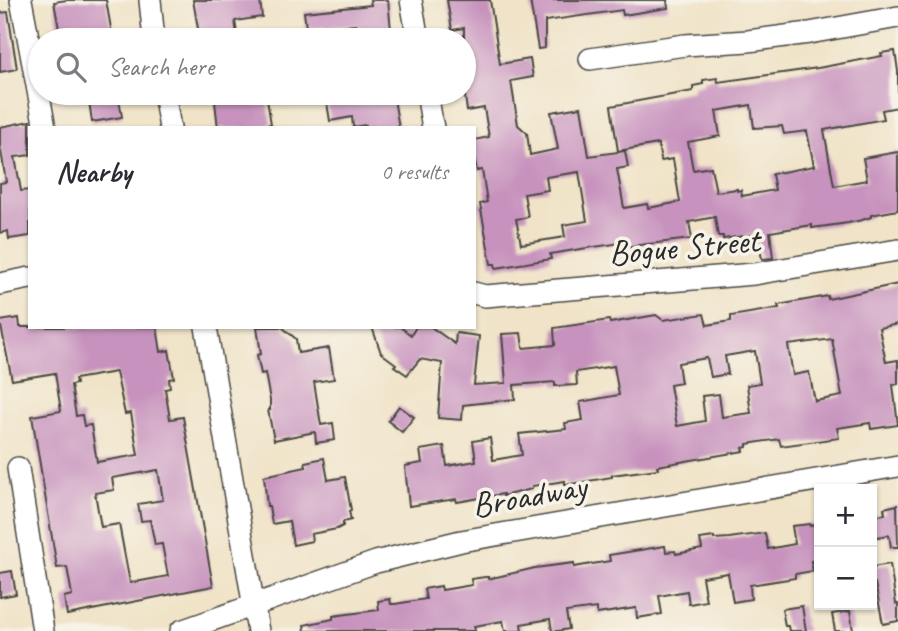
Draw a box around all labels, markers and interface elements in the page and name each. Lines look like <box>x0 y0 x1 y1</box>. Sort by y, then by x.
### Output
search box <box>28 28 476 105</box>
icon: search <box>52 48 90 86</box>
text: Search here <box>108 50 214 83</box>
text: Nearby <box>56 153 132 191</box>
text: 0 results <box>381 157 448 186</box>
street label: Bogue Street <box>607 217 765 276</box>
street label: Broadway <box>468 463 593 528</box>
map controls <box>814 484 877 610</box>
button: + <box>814 484 877 547</box>
button: − <box>814 547 877 610</box>

